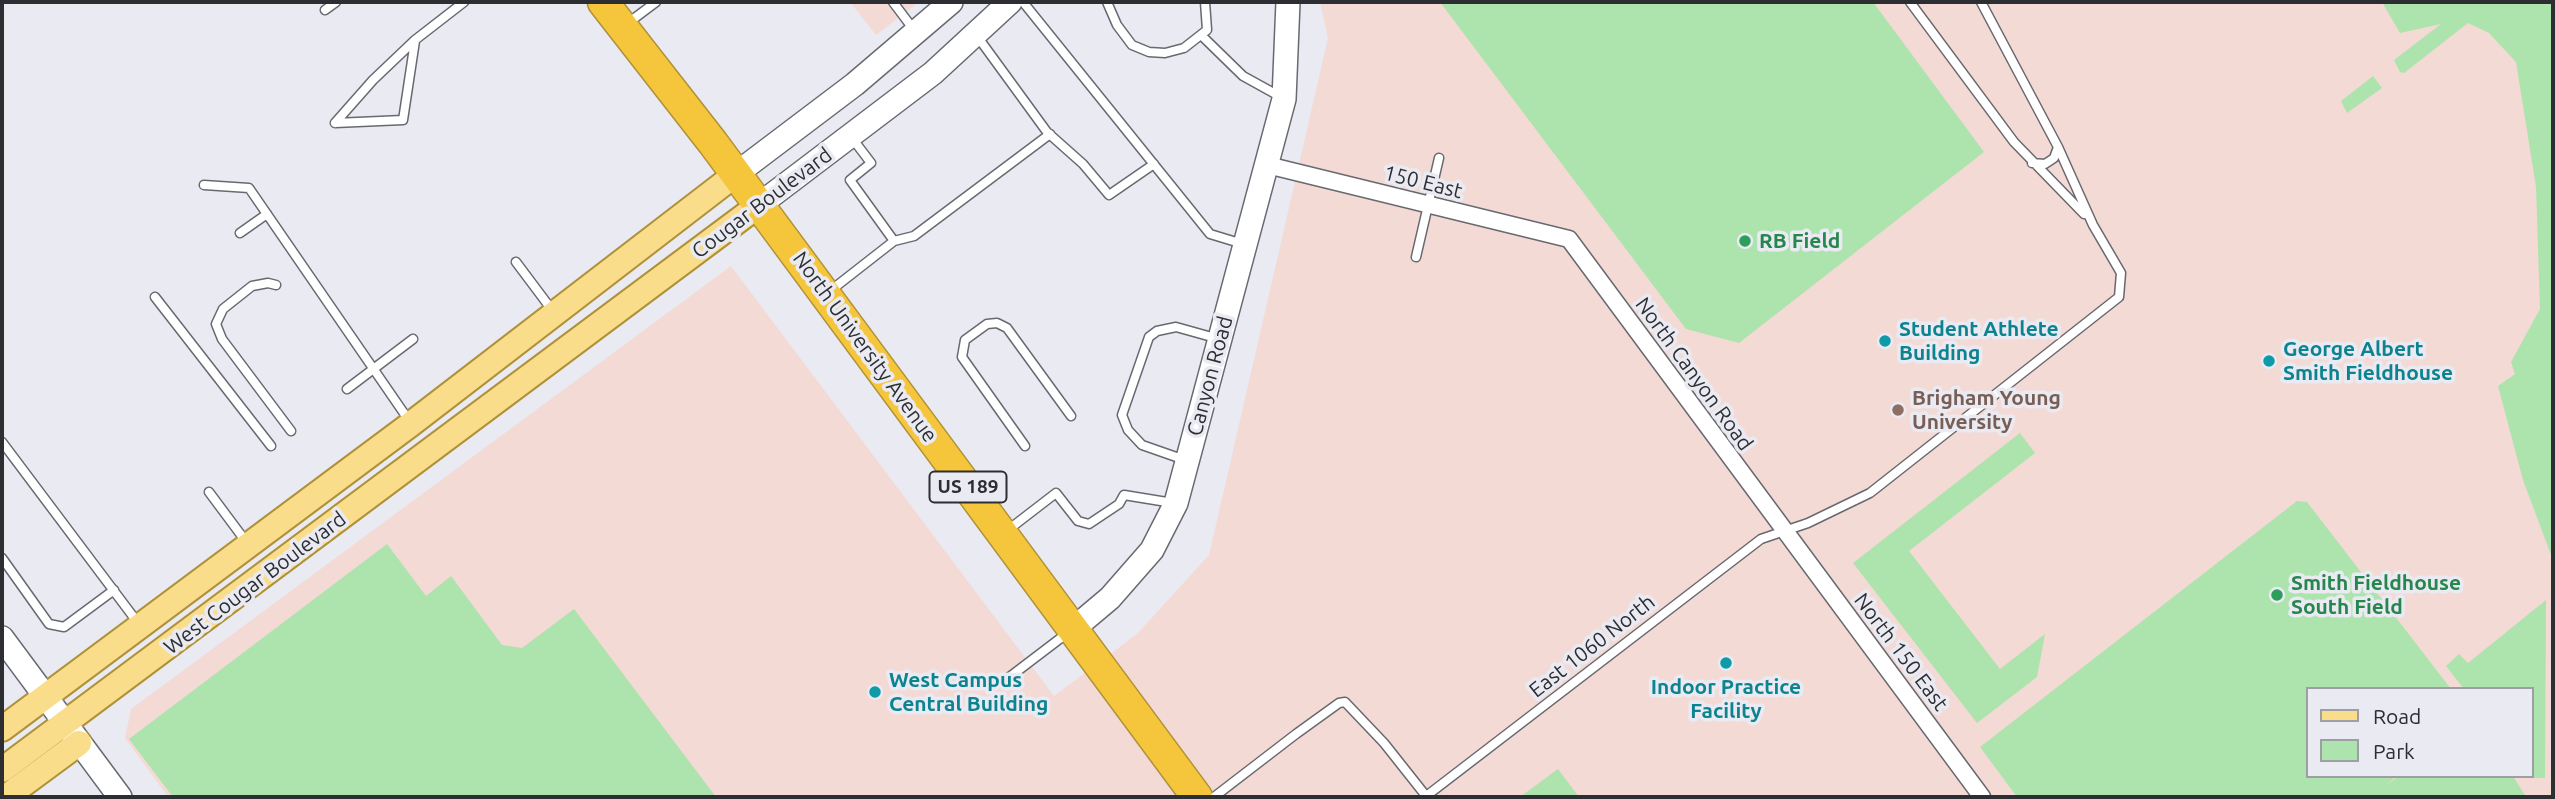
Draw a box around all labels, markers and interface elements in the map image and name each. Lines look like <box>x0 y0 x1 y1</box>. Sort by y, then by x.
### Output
street label: Cougar Boulevard <box>687 142 837 264</box>
street label: 150 East <box>1381 160 1465 204</box>
place label: RB Field <box>1759 228 1840 254</box>
marker: RB Field <box>1737 233 1753 249</box>
street label: North University Avenue <box>787 247 943 447</box>
street label: North Canyon Road <box>1630 292 1758 456</box>
street label: Canyon Road <box>1182 313 1238 439</box>
place label: Student Athlete Building <box>1899 316 2059 366</box>
marker: Student Athlete Building <box>1877 333 1893 349</box>
place label: George Albert Smith Fieldhouse <box>2283 336 2453 386</box>
marker: George Albert Smith Fieldhouse <box>2261 353 2277 369</box>
place label: Brigham Young University <box>1912 385 2061 435</box>
marker: Brigham Young University <box>1890 402 1906 418</box>
road number: US 189 <box>930 472 1006 502</box>
street label: West Cougar Boulevard <box>159 506 351 660</box>
place label: Smith Fieldhouse South Field <box>2291 570 2461 620</box>
marker: Smith Fieldhouse South Field <box>2269 587 2285 603</box>
street label: North 150 East <box>1849 588 1953 716</box>
street label: East 1060 North <box>1524 589 1660 703</box>
marker: Indoor Practice Facility <box>1718 655 1734 671</box>
place label: West Campus Central Building <box>889 667 1048 717</box>
place label: Indoor Practice Facility <box>1651 674 1801 724</box>
marker: West Campus Central Building <box>867 684 883 700</box>
legend <box>2306 687 2534 778</box>
text: Road <box>2373 704 2421 728</box>
text: Park <box>2373 739 2415 763</box>

